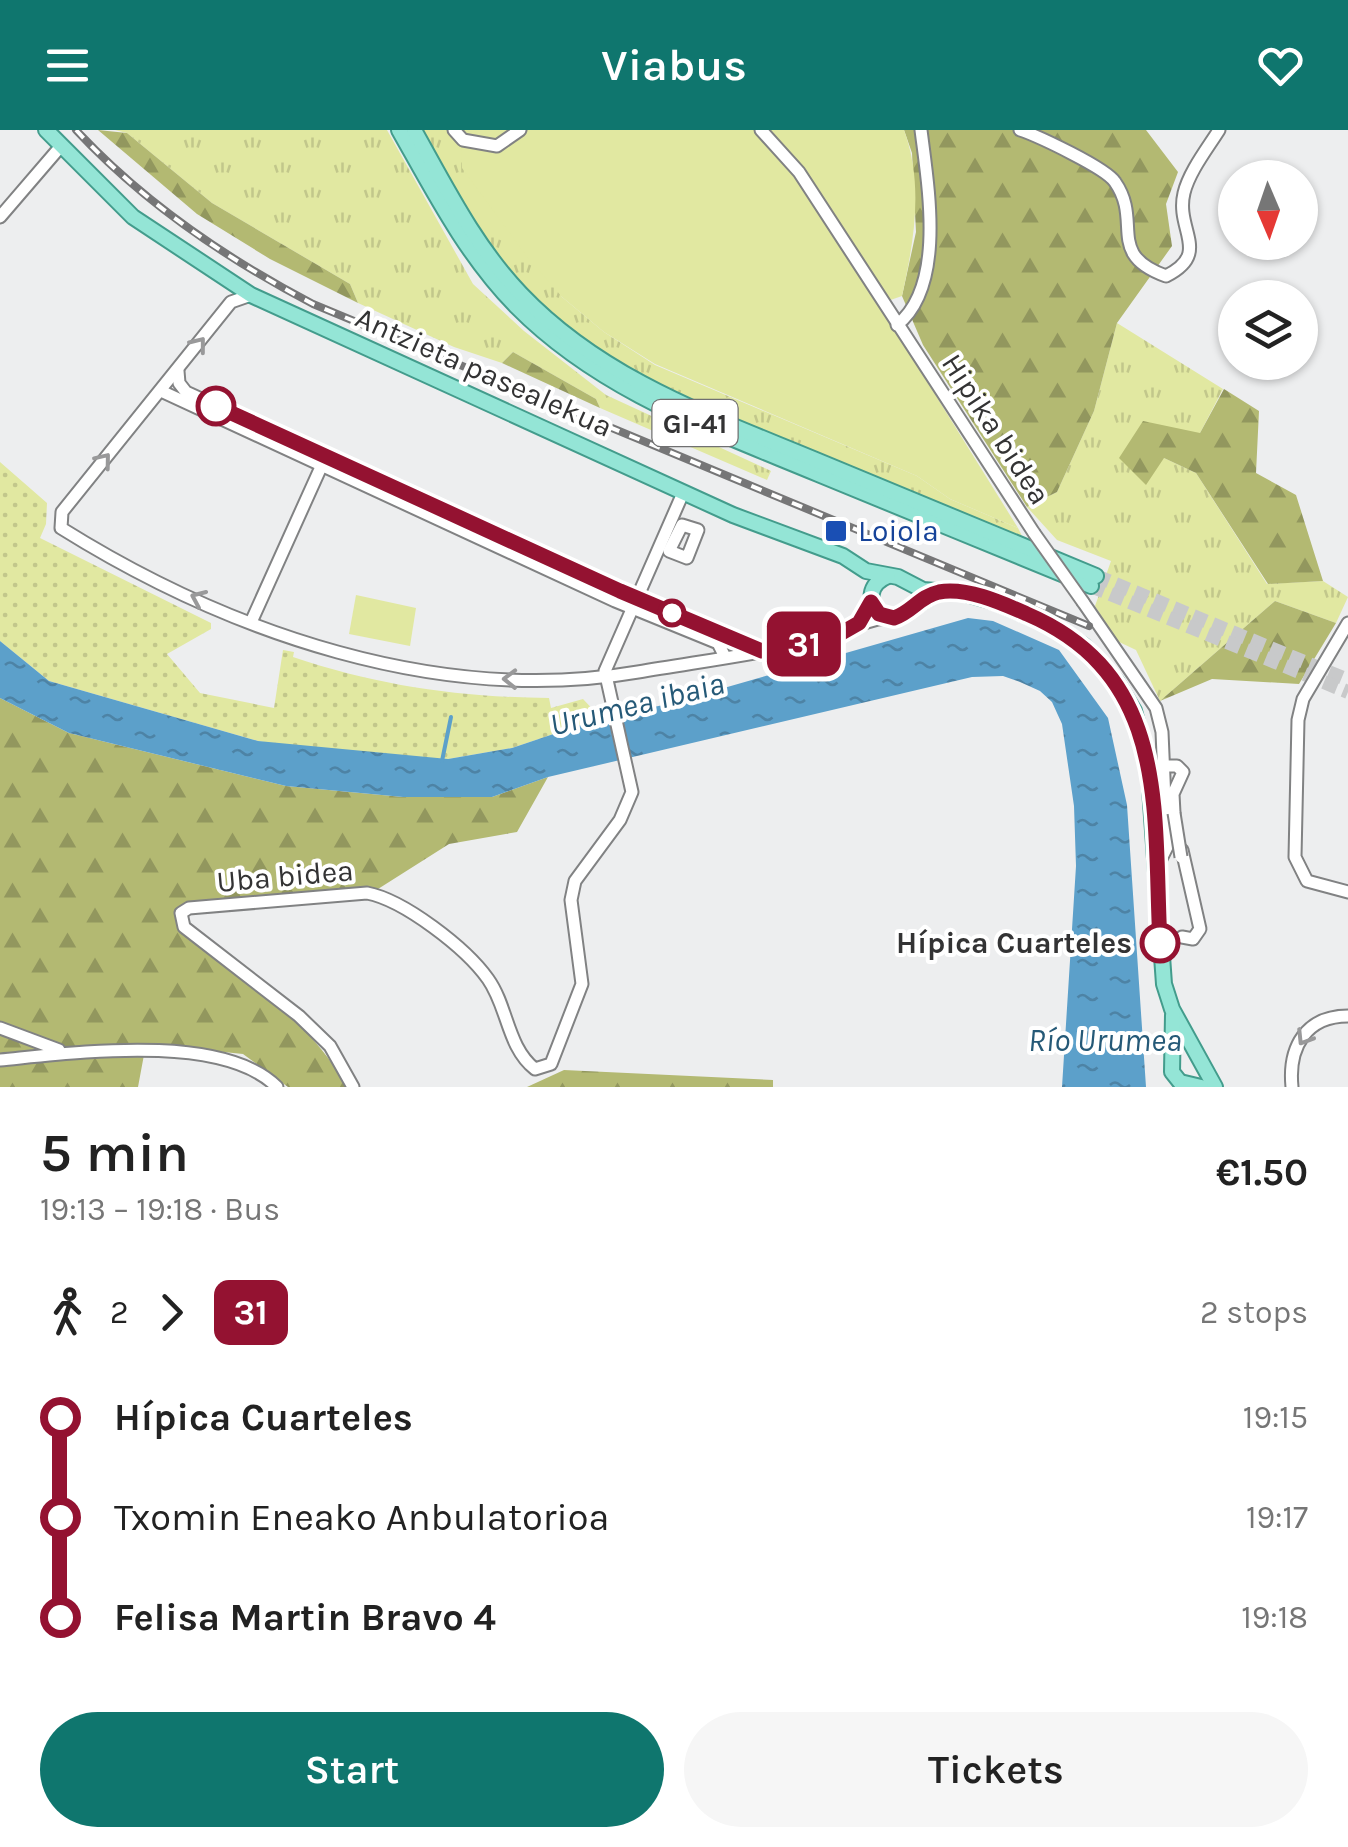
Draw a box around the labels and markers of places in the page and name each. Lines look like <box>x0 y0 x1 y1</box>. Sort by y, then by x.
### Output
unlabelled marker <box>197 387 235 425</box>
place label: Loiola <box>858 513 939 549</box>
marker: Loiola <box>823 518 849 544</box>
unlabelled marker <box>659 600 685 626</box>
marker: Hípica Cuarteles <box>1141 924 1179 962</box>
place label: Hípica Cuarteles <box>896 925 1132 961</box>

